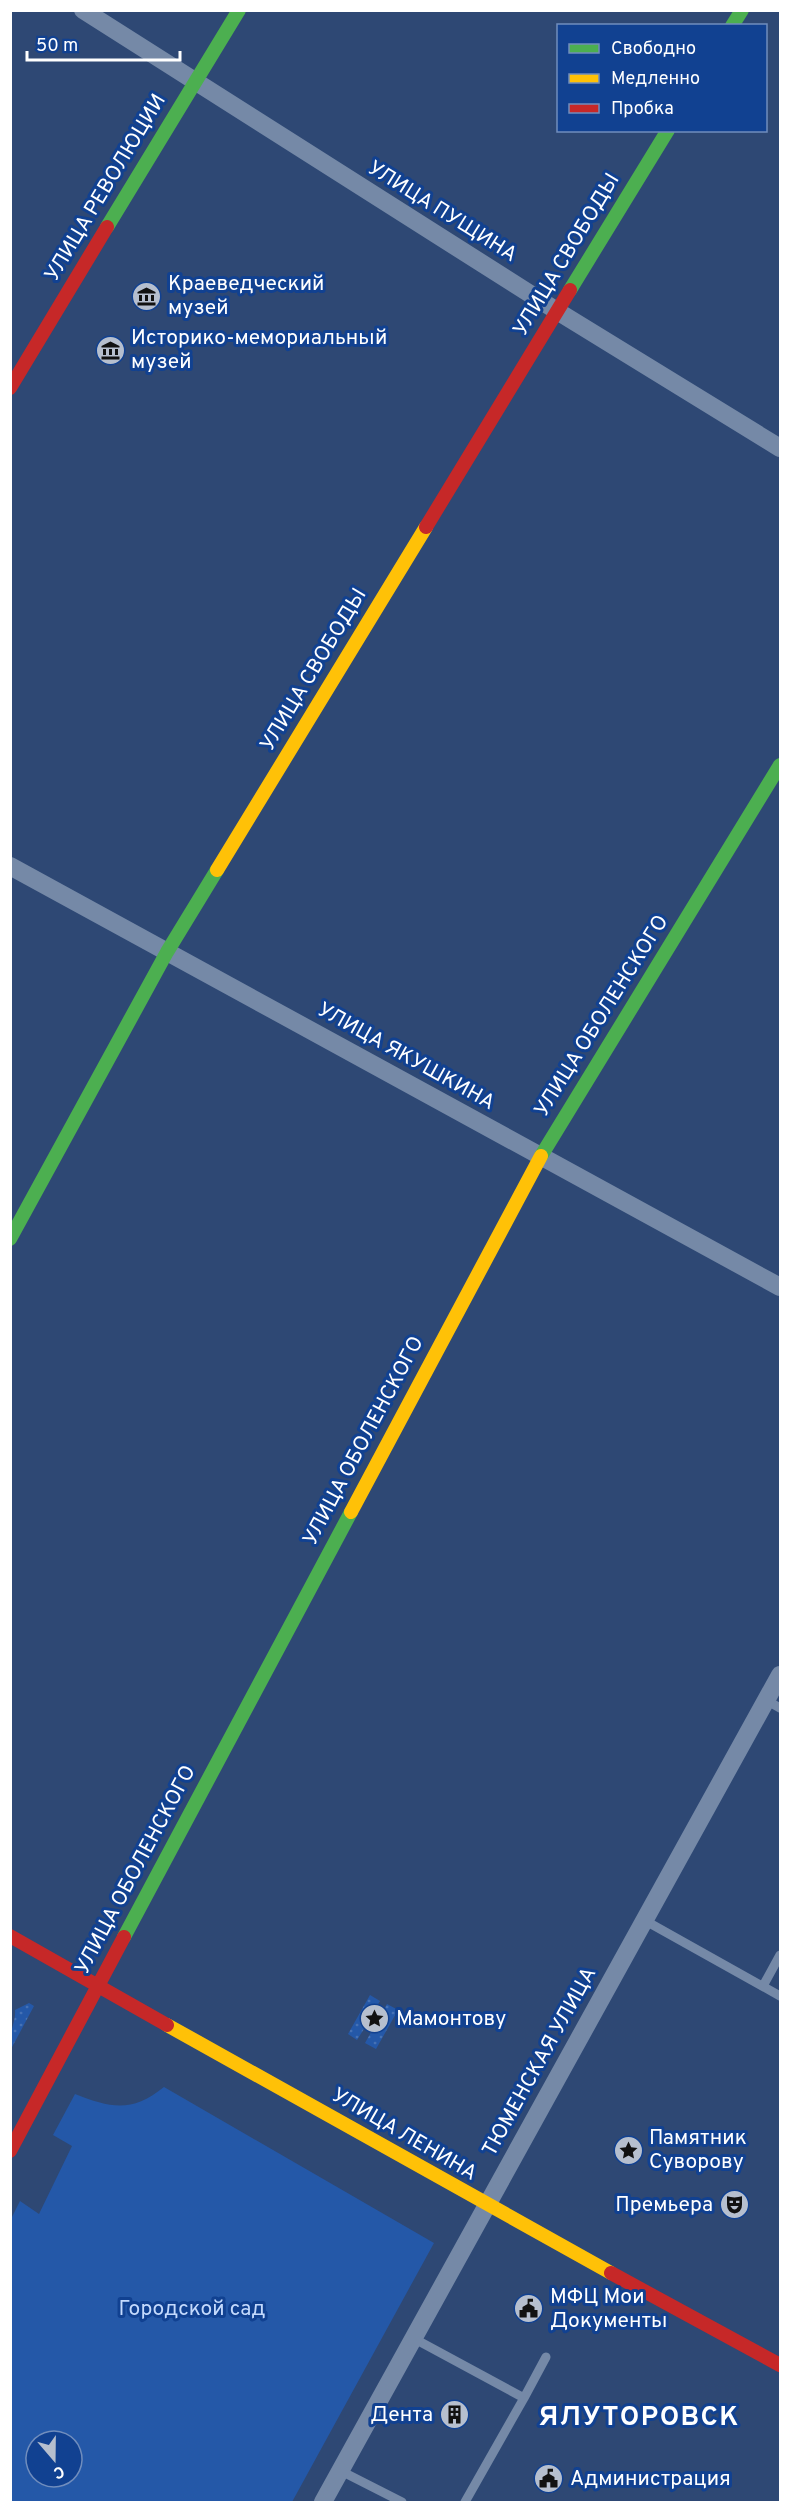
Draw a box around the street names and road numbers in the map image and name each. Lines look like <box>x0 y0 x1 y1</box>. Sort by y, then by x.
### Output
street label: УЛИЦА РЕВОЛЮЦИИ <box>39 89 173 287</box>
street label: УЛИЦА ПУЩИНА <box>362 155 522 269</box>
street label: УЛИЦА СВОБОДЫ <box>508 169 626 341</box>
street label: УЛИЦА СВОБОДЫ <box>255 584 373 756</box>
street label: УЛИЦА ОБОЛЕНСКОГО <box>529 910 675 1122</box>
street label: УЛИЦА ЯКУШКИНА <box>312 997 500 1117</box>
street label: УЛИЦА ОБОЛЕНСКОГО <box>297 1332 431 1550</box>
street label: УЛИЦА ОБОЛЕНСКОГО <box>69 1761 203 1979</box>
street label: ТЮМЕНСКАЯ УЛИЦА <box>477 1963 603 2161</box>
street label: УЛИЦА ЛЕНИНА <box>326 2082 482 2188</box>

